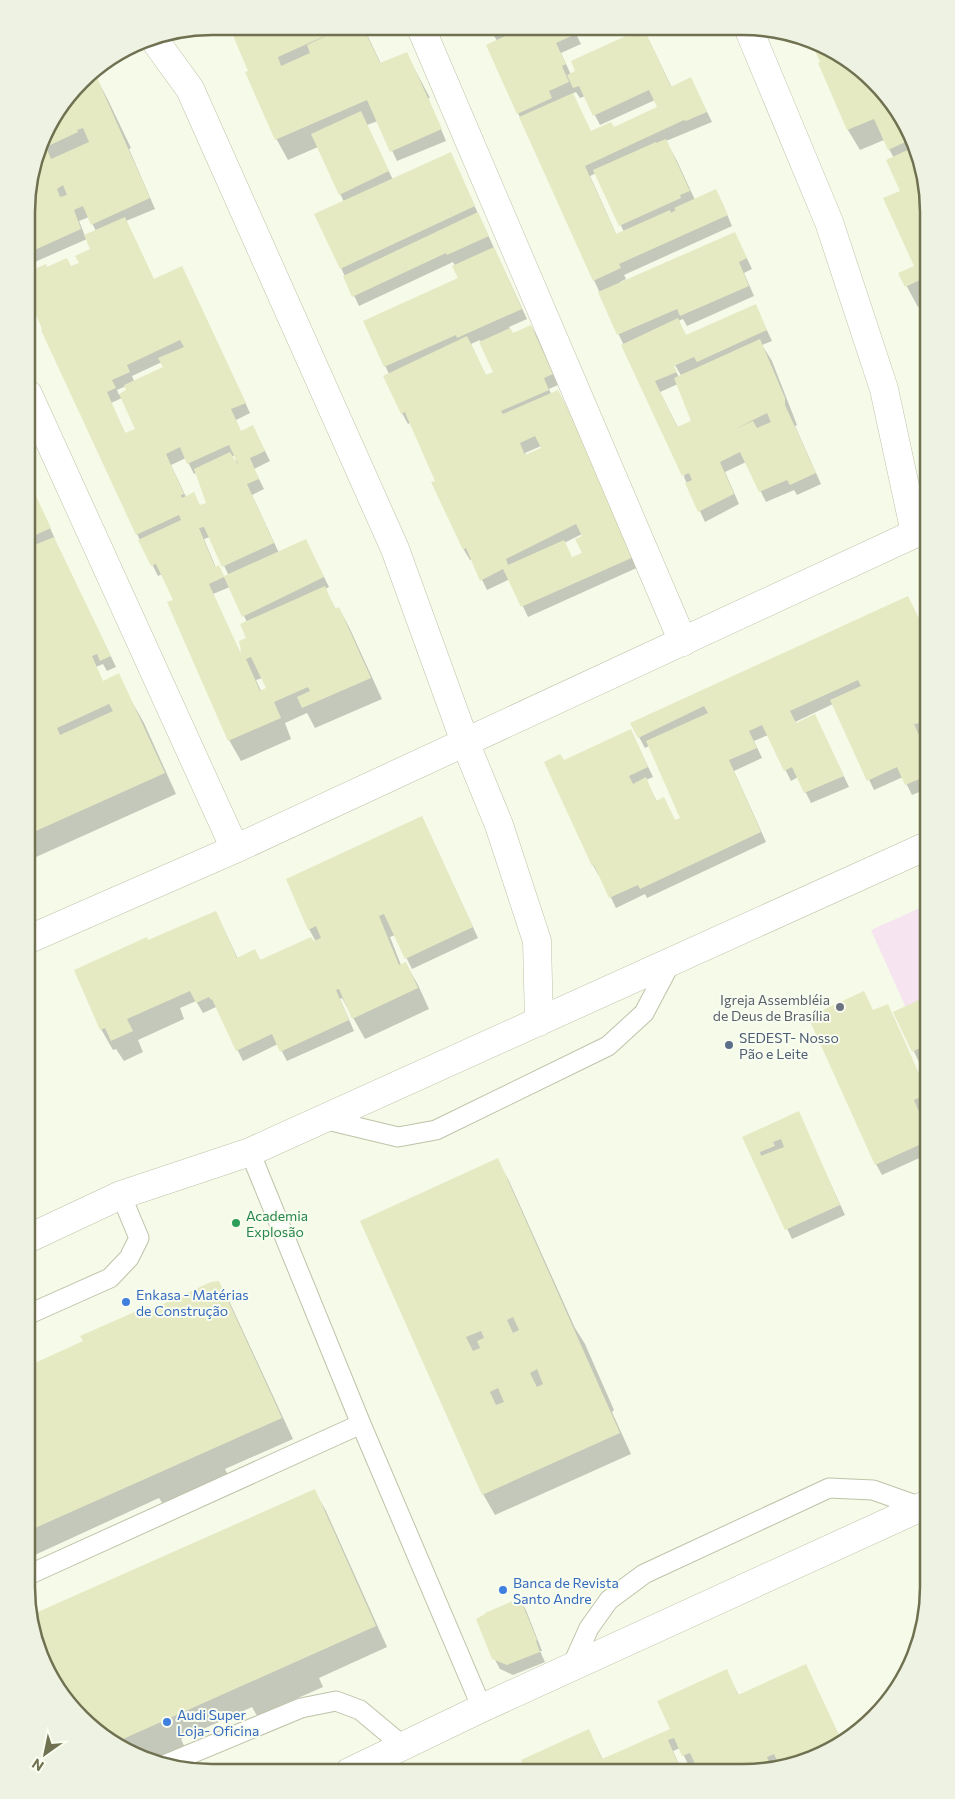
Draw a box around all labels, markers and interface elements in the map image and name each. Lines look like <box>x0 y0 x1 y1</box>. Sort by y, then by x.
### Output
place label: Igreja Assembléia de Deus de Brasília <box>713 991 830 1024</box>
marker: Igreja Assembléia de Deus de Brasília <box>834 1001 846 1013</box>
place label: SEDEST- Nosso Pão e Leite <box>739 1029 839 1062</box>
marker: SEDEST- Nosso Pão e Leite <box>723 1039 735 1051</box>
place label: Academia Explosão <box>246 1207 308 1240</box>
marker: Academia Explosão <box>230 1217 242 1229</box>
place label: Enkasa - Matérias de Construção <box>136 1286 249 1319</box>
marker: Enkasa - Matérias de Construção <box>120 1296 132 1308</box>
place label: Banca de Revista Santo Andre <box>513 1574 619 1607</box>
marker: Banca de Revista Santo Andre <box>497 1584 509 1596</box>
place label: Audi Super Loja- Oficina <box>177 1706 259 1739</box>
marker: Audi Super Loja- Oficina <box>161 1716 173 1728</box>
north arrow <box>20 1729 70 1779</box>
text: N <box>29 1755 47 1775</box>

